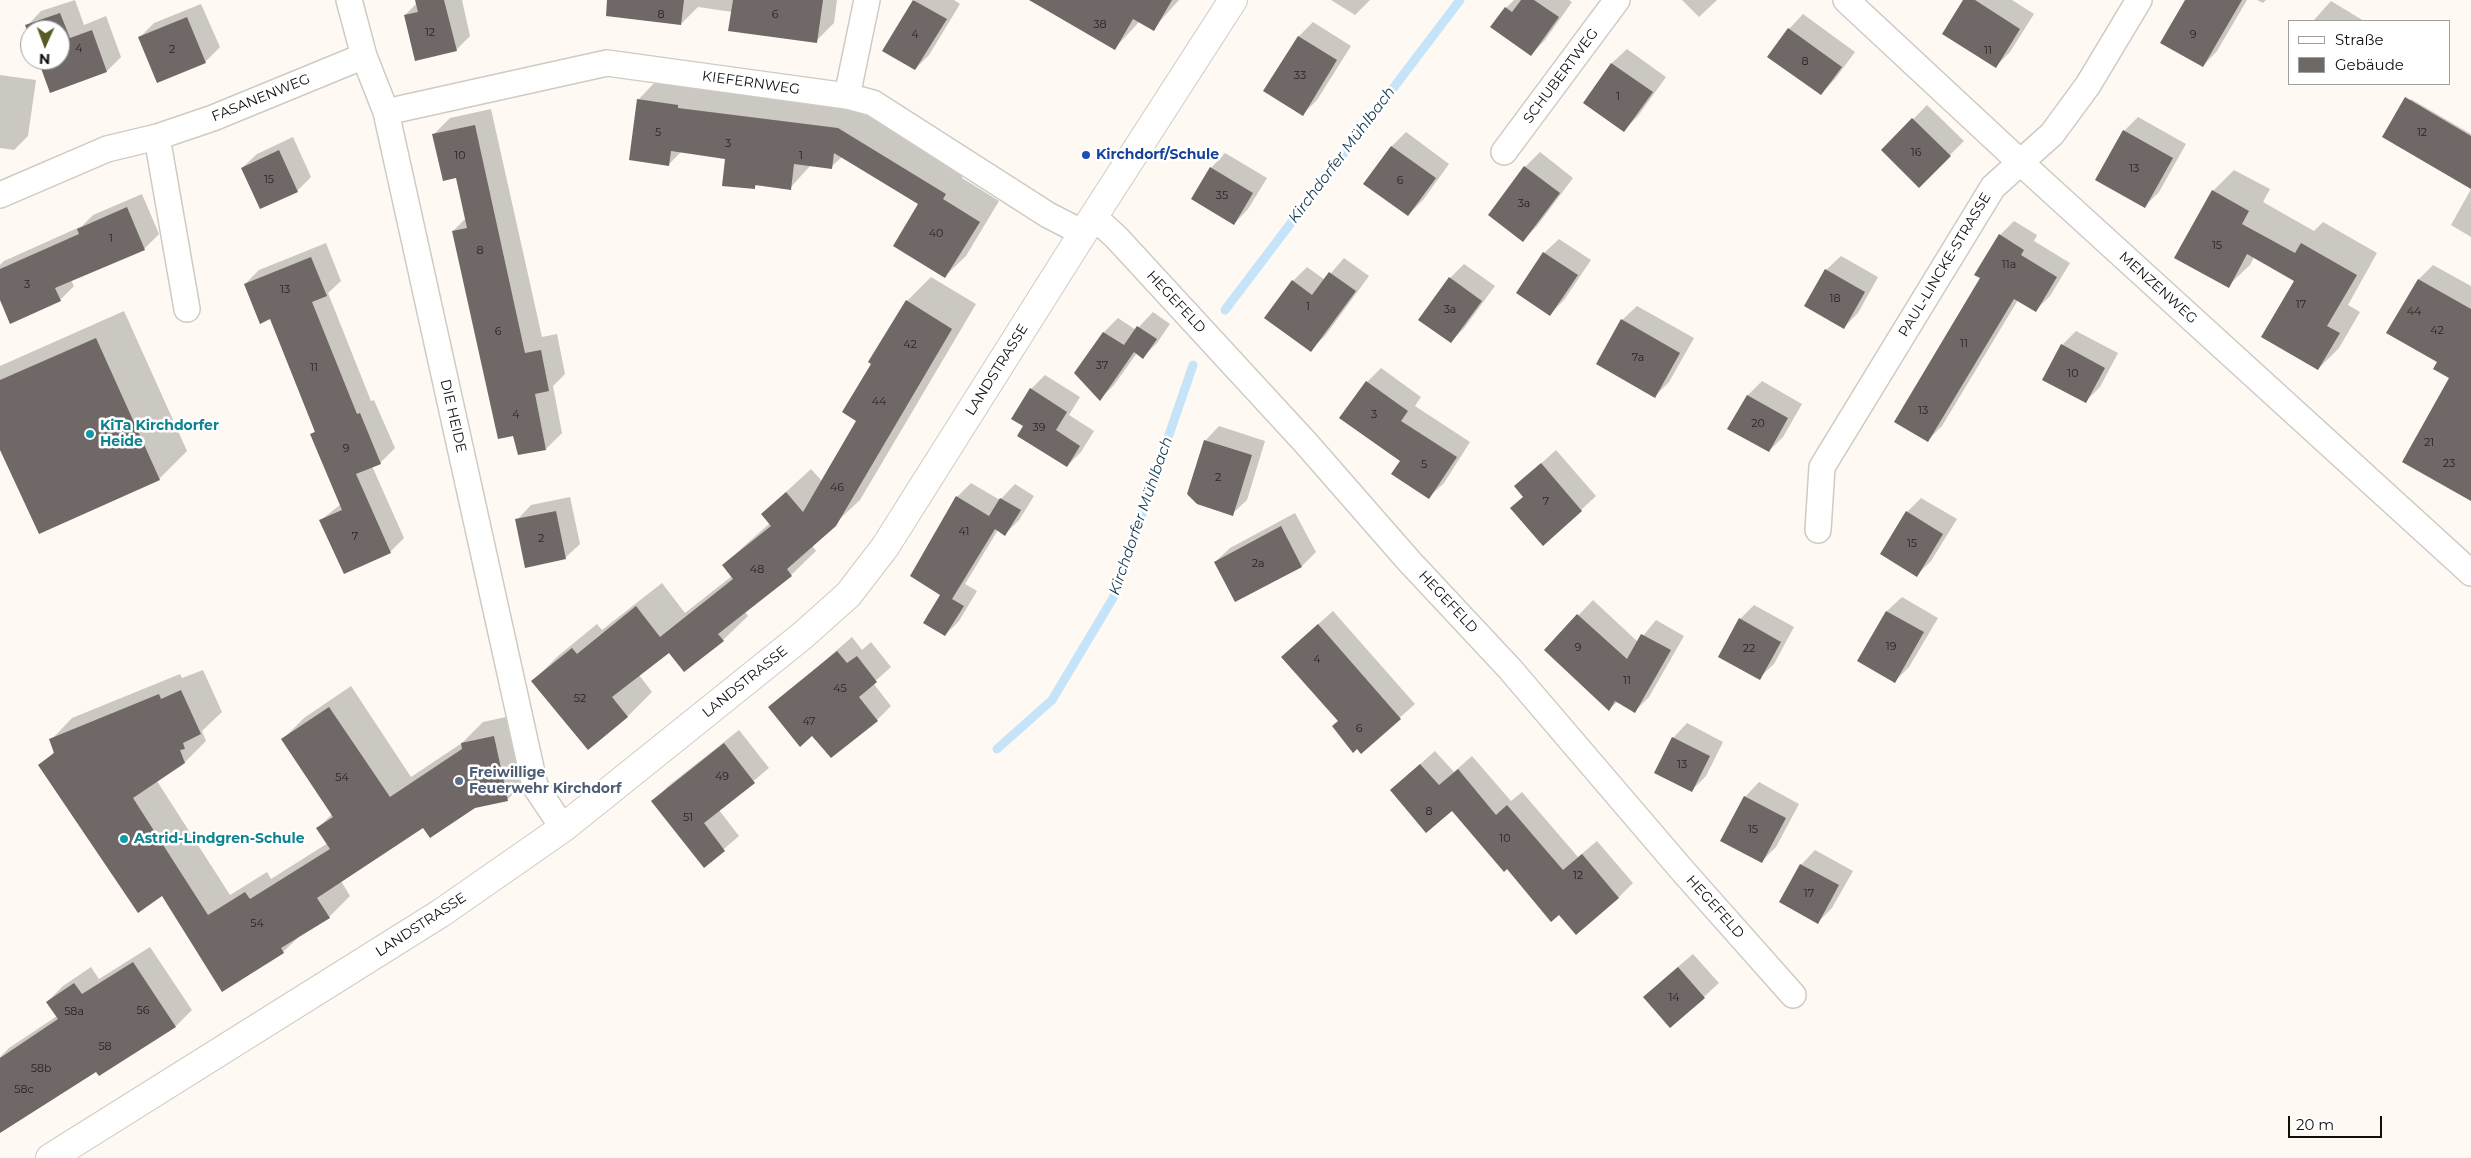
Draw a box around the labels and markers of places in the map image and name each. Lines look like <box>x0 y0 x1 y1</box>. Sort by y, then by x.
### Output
place label: Kirchdorf/Schule <box>1096 147 1219 163</box>
marker: Kirchdorf/Schule <box>1080 149 1092 161</box>
place label: KiTa Kirchdorfer Heide <box>100 418 219 451</box>
marker: KiTa Kirchdorfer Heide <box>84 428 96 440</box>
place label: Freiwillige Feuerwehr Kirchdorf <box>469 765 621 798</box>
marker: Freiwillige Feuerwehr Kirchdorf <box>453 775 465 787</box>
place label: Astrid-Lindgren-Schule <box>134 831 304 847</box>
marker: Astrid-Lindgren-Schule <box>118 833 130 845</box>

